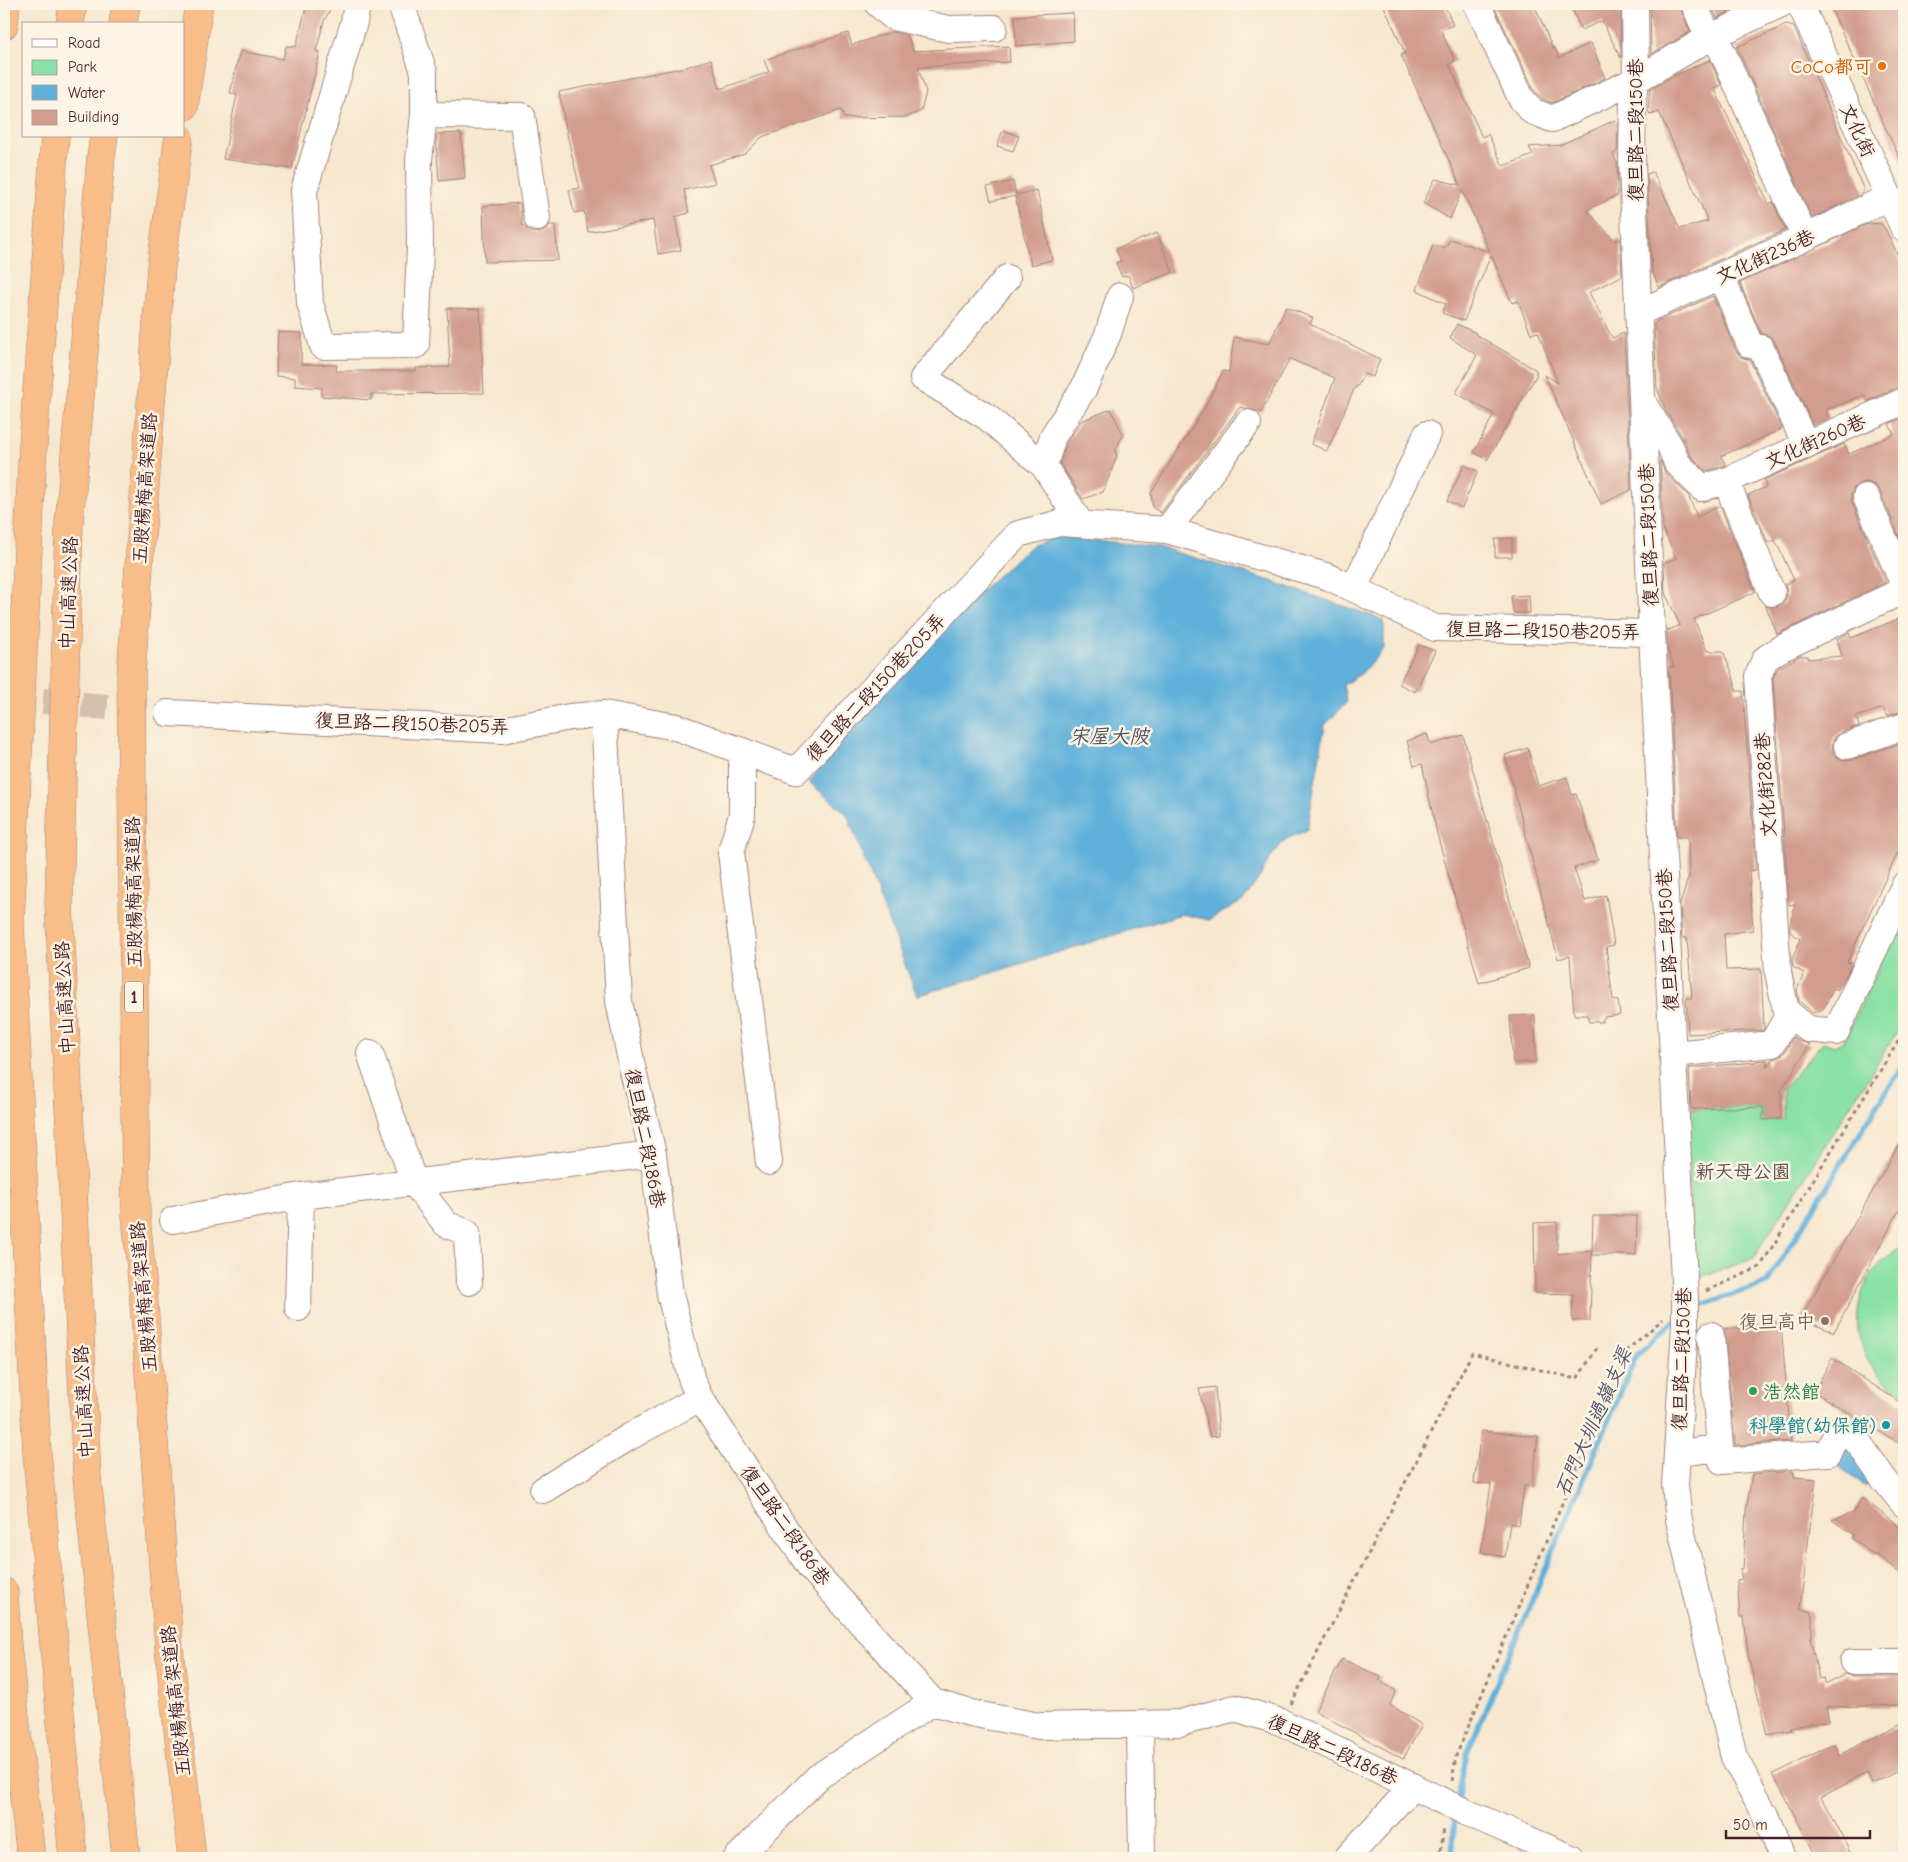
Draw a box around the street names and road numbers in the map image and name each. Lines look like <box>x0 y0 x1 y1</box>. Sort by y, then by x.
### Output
street label: 復旦路二段150巷 <box>1625 58 1647 202</box>
street label: 文化街 <box>1835 100 1879 161</box>
street label: 文化街236巷 <box>1713 225 1818 288</box>
street label: 文化街260巷 <box>1762 410 1869 474</box>
street label: 五股楊梅高架道路 <box>129 411 161 565</box>
street label: 復旦路二段150巷 <box>1636 463 1662 607</box>
street label: 中山高速公路 <box>56 536 82 650</box>
street label: 復旦路二段150巷205弄 <box>801 609 950 766</box>
street label: 復旦路二段150巷205弄 <box>1446 618 1640 644</box>
street label: 復旦路二段150巷205弄 <box>315 710 509 738</box>
street label: 文化街282巷 <box>1751 731 1781 838</box>
street label: 五股楊梅高架道路 <box>122 816 146 968</box>
street label: 復旦路二段150巷 <box>1653 868 1683 1012</box>
street label: 中山高速公路 <box>51 940 79 1055</box>
road number: 1 <box>125 982 143 1012</box>
street label: 復旦路二段186巷 <box>621 1067 669 1210</box>
street label: 五股楊梅高架道路 <box>126 1220 162 1374</box>
street label: 復旦路二段150巷 <box>1669 1287 1695 1431</box>
street label: 中山高速公路 <box>70 1344 98 1459</box>
street label: 復旦路二段186巷 <box>736 1461 835 1590</box>
street label: 五股楊梅高架道路 <box>157 1624 195 1778</box>
street label: 復旦路二段186巷 <box>1264 1710 1401 1790</box>

